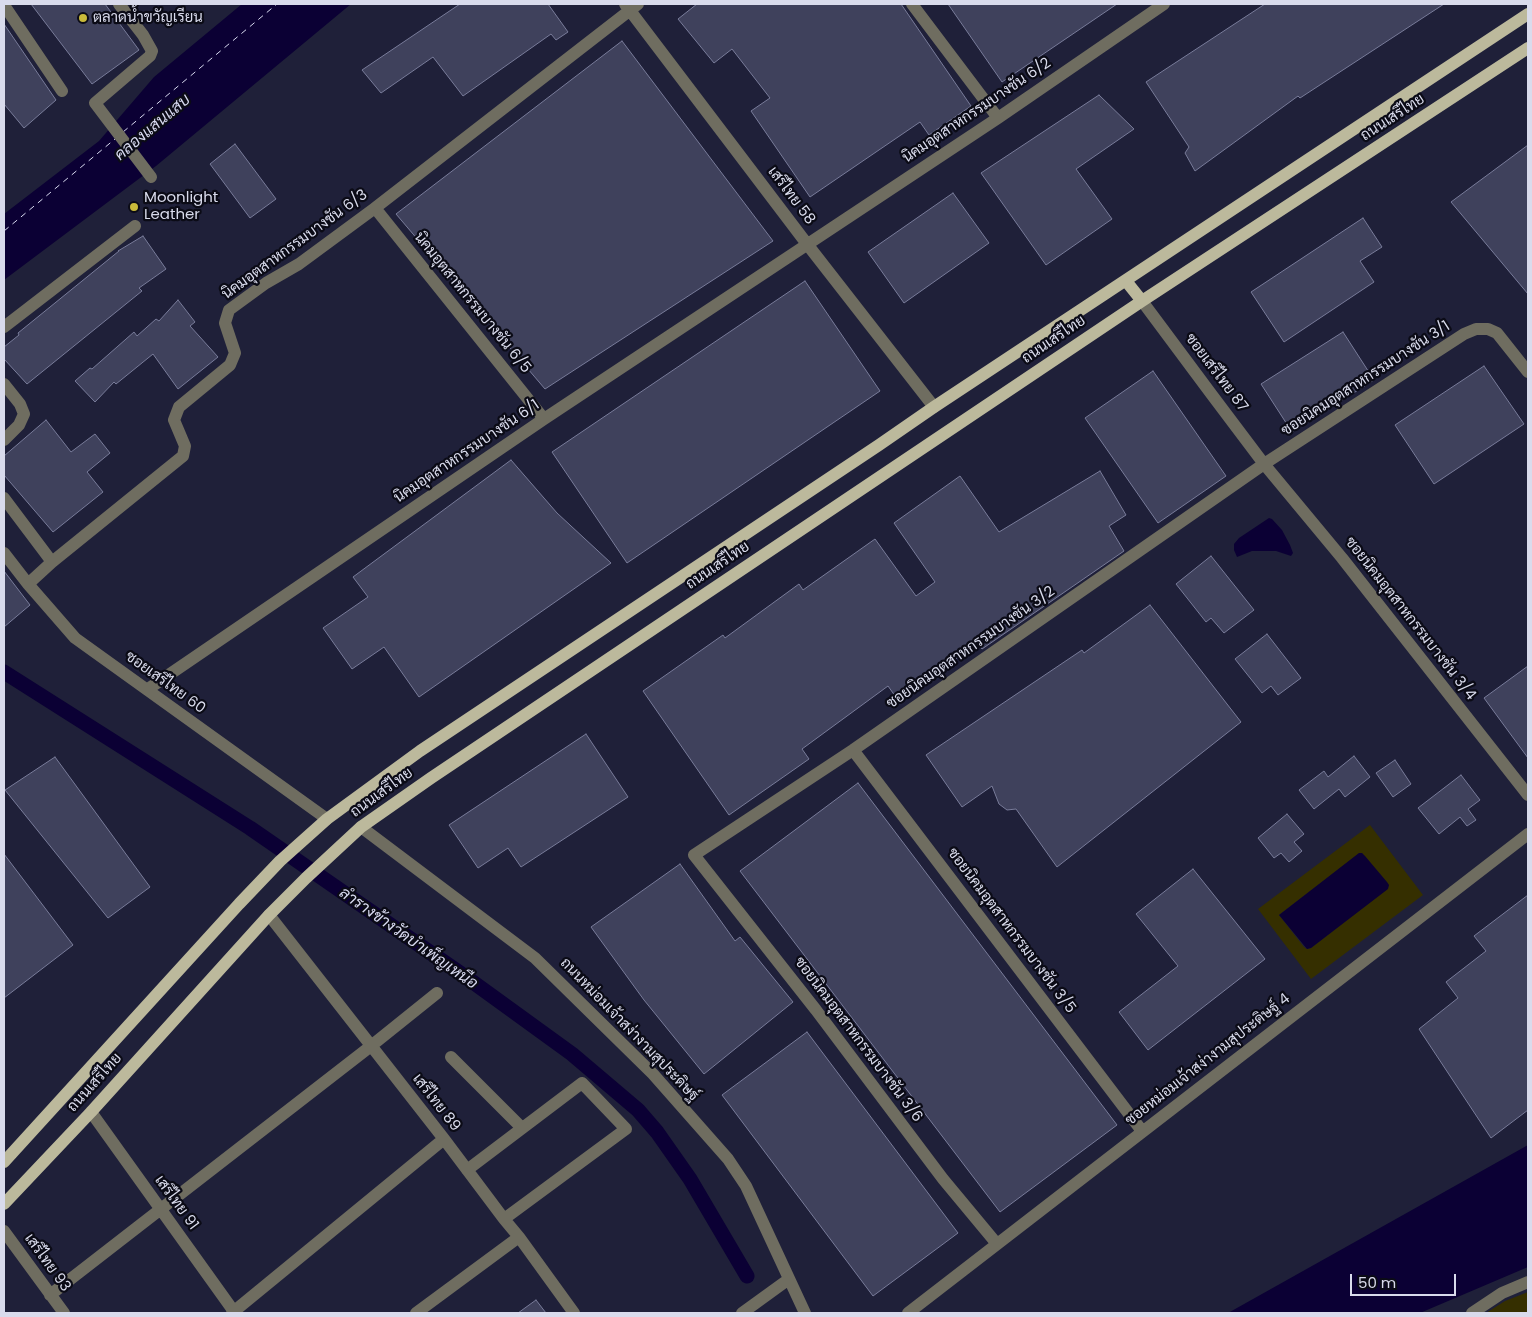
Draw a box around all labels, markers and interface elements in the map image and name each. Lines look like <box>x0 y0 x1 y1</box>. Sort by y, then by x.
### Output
place label: ตลาดน้ำขวัญเรียน <box>93 9 203 27</box>
marker: ตลาดน้ำขวัญเรียน <box>77 12 89 24</box>
street label: นิคมอุตสาหกรรมบางชัน 6/2 <box>899 55 1055 167</box>
water label: คลองแสนแสบ <box>111 91 195 165</box>
street label: ถนนเสรีไทย <box>1358 91 1428 145</box>
street label: เสรีไทย 58 <box>763 164 819 228</box>
street label: นิคมอุตสาหกรรมบางชัน 6/3 <box>219 186 371 304</box>
place label: Moonlight Leather <box>144 189 218 224</box>
marker: Moonlight Leather <box>128 201 140 213</box>
street label: นิคมอุตสาหกรรมบางชัน 6/5 <box>410 229 534 377</box>
street label: ถนนเสรีไทย <box>1019 312 1089 368</box>
street label: ซอยนิคมอุตสาหกรรมบางชัน 3/1 <box>1278 318 1454 440</box>
street label: ซอยเสรีไทย 87 <box>1181 330 1251 416</box>
street label: นิคมอุตสาหกรรมบางชัน 6/1 <box>391 397 543 507</box>
street label: ซอยนิคมอุตสาหกรรมบางชัน 3/4 <box>1341 534 1479 704</box>
street label: ถนนเสรีไทย <box>683 538 753 594</box>
street label: ซอยนิคมอุตสาหกรรมบางชัน 3/2 <box>883 583 1059 713</box>
street label: ซอยเสรีไทย 60 <box>121 648 209 718</box>
street label: ถนนเสรีไทย <box>347 764 417 822</box>
street label: ซอยนิคมอุตสาหกรรมบางชัน 3/5 <box>943 845 1079 1017</box>
water label: ลำรางข้างวัดบำเพ็ญเหนือ <box>335 884 481 994</box>
street label: ซอยนิคมอุตสาหกรรมบางชัน 3/6 <box>790 954 926 1126</box>
street label: ถนนหม่อมเจ้าสง่างามสุประดิษฐ์ <box>556 955 702 1105</box>
street label: ซอยหม่อมเจ้าสง่างามสุประดิษฐ์ 4 <box>1122 990 1294 1130</box>
street label: ถนนเสรีไทย <box>64 1050 126 1116</box>
street label: เสรีไทย 89 <box>408 1071 464 1135</box>
street label: เสรีไทย 91 <box>150 1172 202 1234</box>
street label: เสรีไทย 93 <box>20 1231 74 1295</box>
scale bar <box>1352 1264 1458 1296</box>
text: 50 m <box>1358 1272 1396 1293</box>

